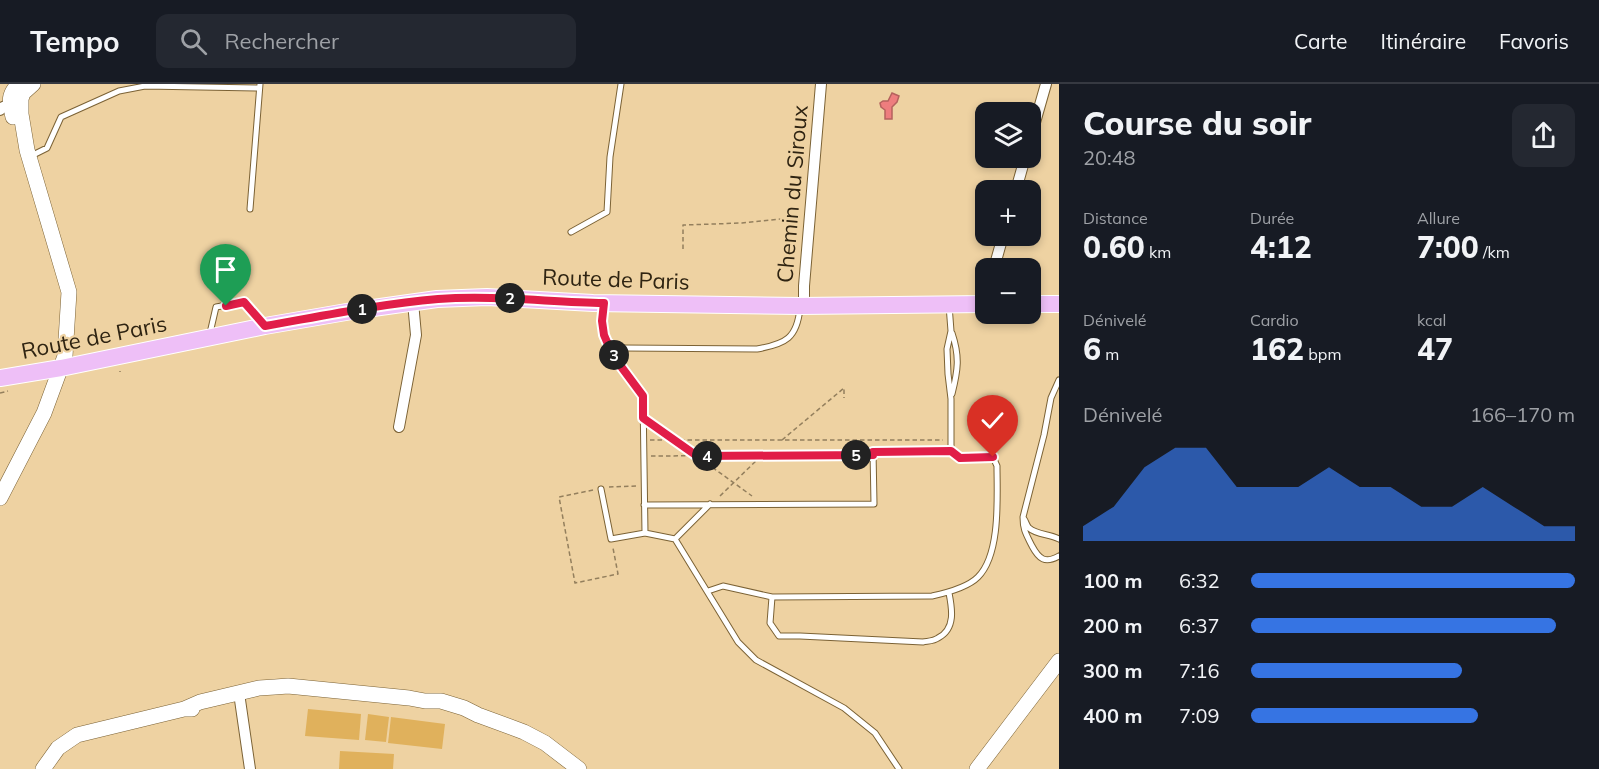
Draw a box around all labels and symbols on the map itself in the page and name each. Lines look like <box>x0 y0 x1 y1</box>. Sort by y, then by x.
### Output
street label: Chemin du Siroux <box>770 104 814 284</box>
pin <box>200 244 251 306</box>
street label: Route de Paris <box>542 262 690 296</box>
pin: 2 <box>495 283 525 313</box>
pin: 1 <box>347 294 377 324</box>
street label: Route de Paris <box>19 309 169 365</box>
pin: 3 <box>599 340 629 370</box>
pin <box>967 395 1018 457</box>
pin: 5 <box>841 440 871 470</box>
pin: 4 <box>692 441 722 471</box>

